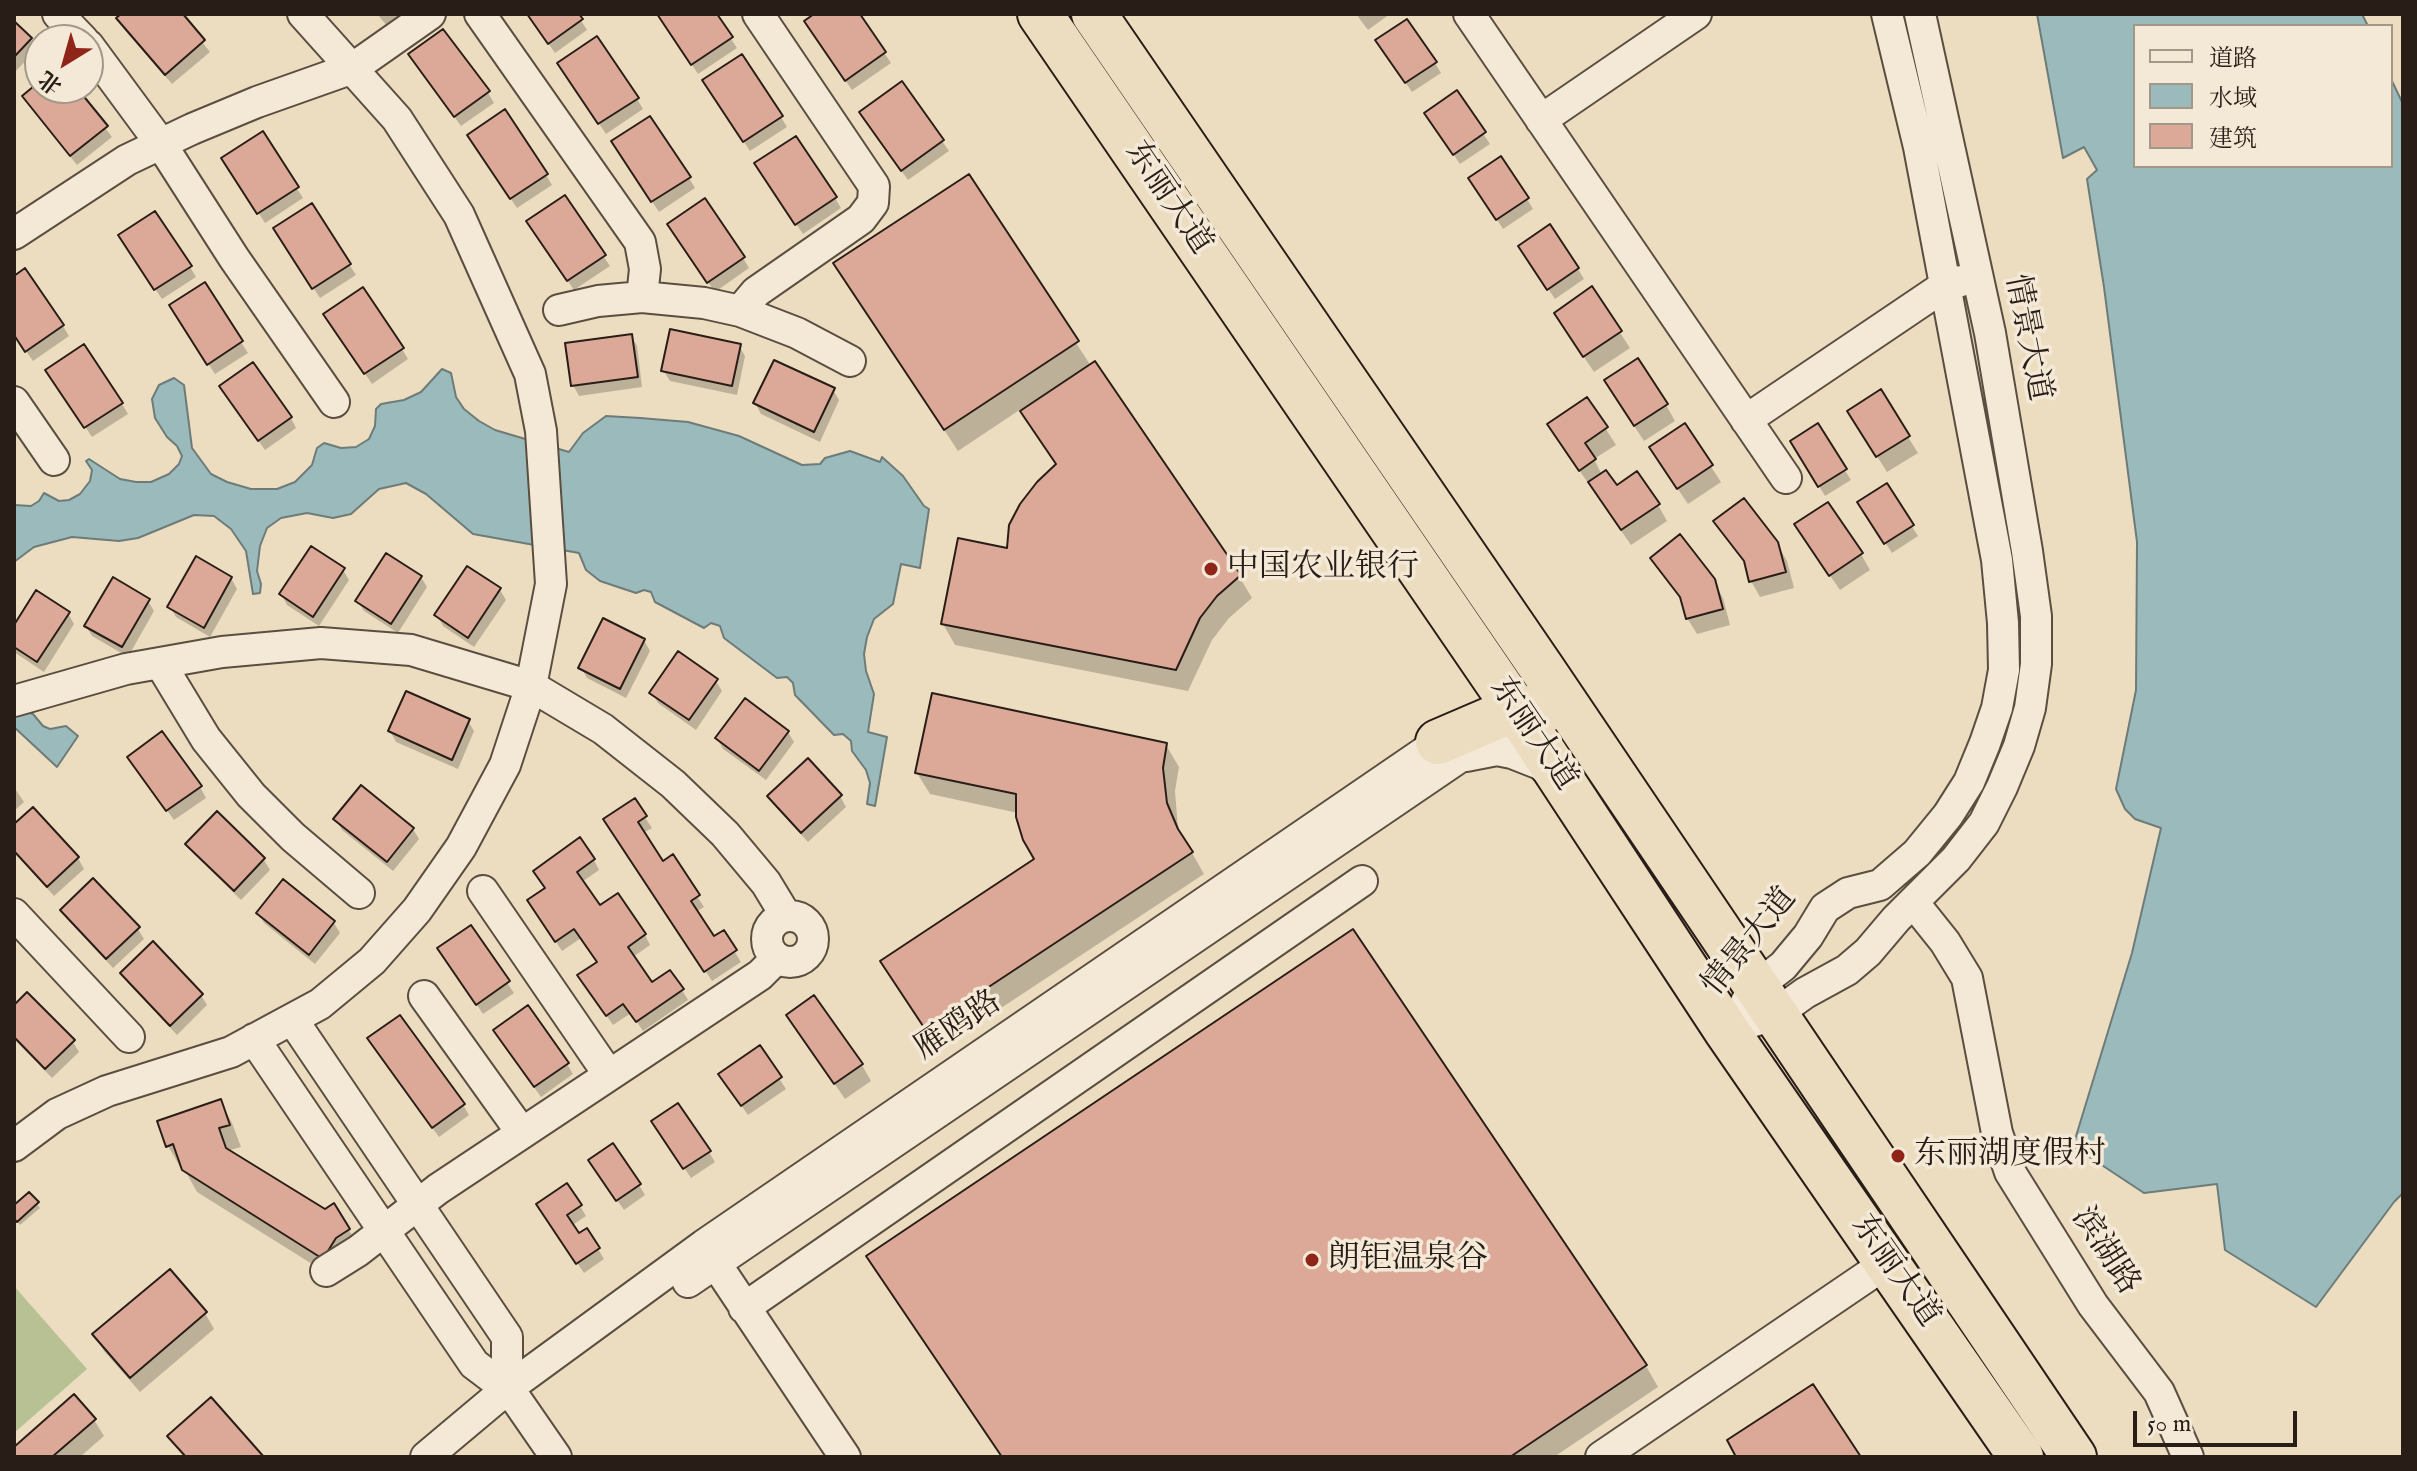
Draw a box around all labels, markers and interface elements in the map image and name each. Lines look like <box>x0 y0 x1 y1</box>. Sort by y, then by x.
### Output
north arrow <box>24 24 104 104</box>
legend <box>2133 24 2393 168</box>
text: 道路 <box>2209 44 2257 75</box>
text: 北 <box>34 64 68 99</box>
text: 水域 <box>2209 84 2257 115</box>
text: 建筑 <box>2209 124 2257 155</box>
street label: 东丽大道 <box>1115 135 1219 263</box>
street label: 情景大道 <box>1995 272 2057 404</box>
place label: 中国农业银行 <box>1227 550 1419 588</box>
marker: 中国农业银行 <box>1202 560 1220 578</box>
street label: 东丽大道 <box>1480 671 1584 799</box>
street label: 情景大道 <box>1696 881 1806 1005</box>
street label: 雁鸥路 <box>908 984 1010 1070</box>
place label: 东丽湖度假村 <box>1914 1137 2106 1175</box>
marker: 东丽湖度假村 <box>1889 1147 1907 1165</box>
street label: 滨湖路 <box>2062 1201 2146 1303</box>
street label: 东丽大道 <box>1842 1209 1946 1335</box>
place label: 朗钜温泉谷 <box>1328 1241 1488 1279</box>
marker: 朗钜温泉谷 <box>1303 1251 1321 1269</box>
scale bar <box>2137 1395 2301 1445</box>
text: 50 m <box>2147 1409 2191 1440</box>

